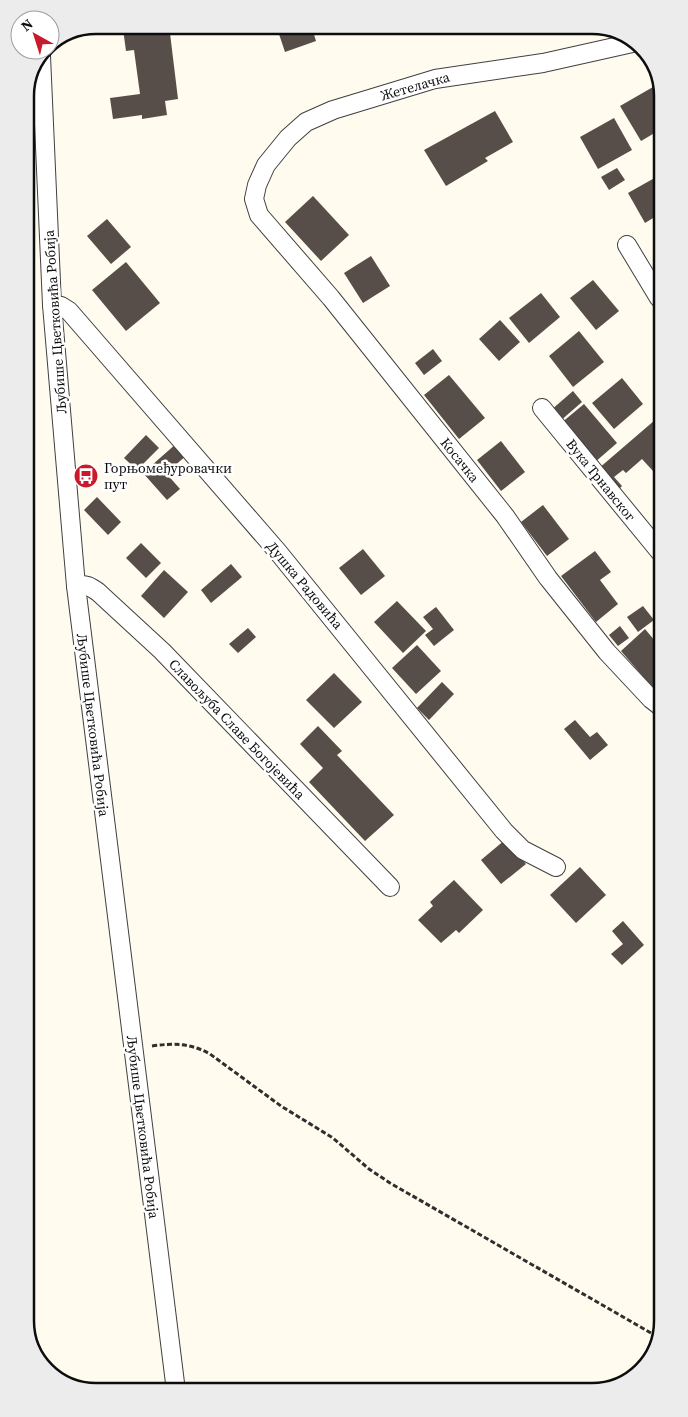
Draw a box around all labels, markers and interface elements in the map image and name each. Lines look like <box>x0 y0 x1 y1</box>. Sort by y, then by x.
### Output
north arrow <box>10 10 60 60</box>
text: N <box>17 14 37 36</box>
street label: Жетелачка <box>378 66 453 105</box>
street label: Љубише Цветковића Робија <box>39 228 71 415</box>
street label: Косачка <box>436 433 485 487</box>
street label: Вука Трнавског <box>562 435 640 525</box>
place label: Горњомеђуровачки пут <box>104 458 232 494</box>
bus stop icon: Горњомеђуровачки пут <box>73 463 99 489</box>
street label: Душка Радовића <box>262 537 348 634</box>
street label: Љубише Цветковића Робија <box>72 632 114 819</box>
street label: Славољуба Славе Богојевића <box>164 654 310 804</box>
street label: Љубише Цветковића Робија <box>122 1034 164 1221</box>

